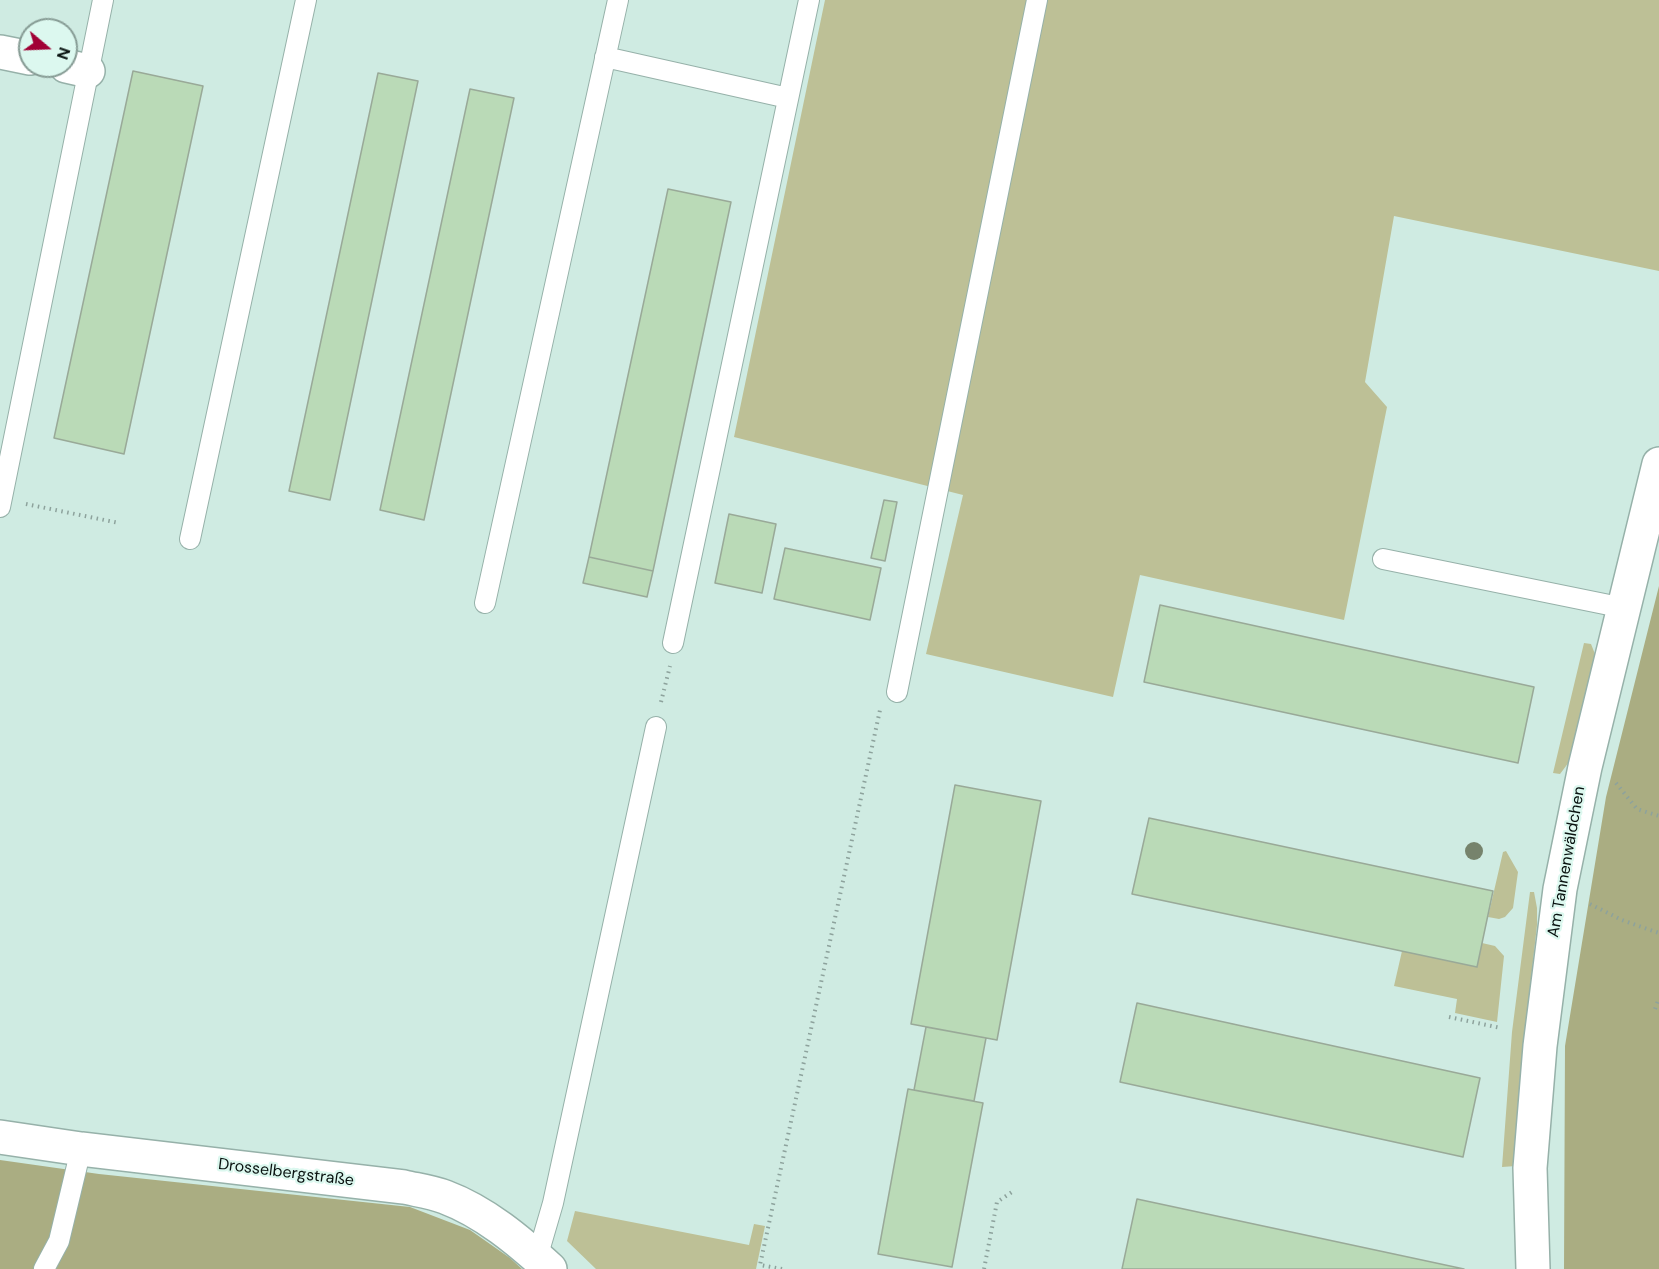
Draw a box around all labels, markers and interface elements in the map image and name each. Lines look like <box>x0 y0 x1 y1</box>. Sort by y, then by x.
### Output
north arrow <box>18 18 78 78</box>
text: N <box>52 44 75 62</box>
street label: Am Tannenwäldchen <box>1544 785 1590 939</box>
street label: Drosselbergstraße <box>217 1155 355 1191</box>

